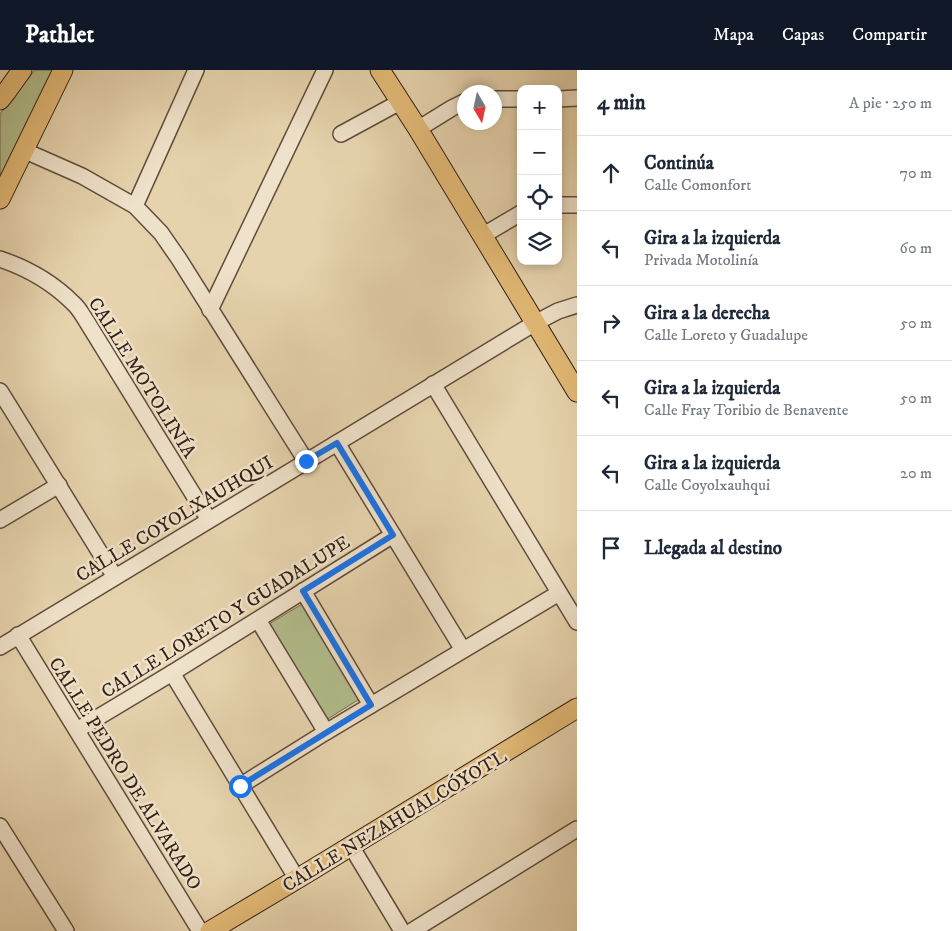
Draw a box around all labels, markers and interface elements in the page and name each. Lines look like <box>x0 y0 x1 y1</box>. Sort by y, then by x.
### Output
text: Pathlet <box>25 20 94 50</box>
text: Mapa <box>713 24 754 46</box>
text: Capas <box>782 24 824 46</box>
text: Compartir <box>852 24 927 46</box>
north arrow <box>457 85 502 130</box>
map controls <box>517 85 562 265</box>
button: + <box>517 85 562 130</box>
text: 4 min <box>597 90 646 116</box>
text: A pie · 250 m <box>849 93 932 113</box>
button: − <box>517 130 562 175</box>
text: Continúa <box>644 152 714 175</box>
icon: ahead <box>597 159 625 187</box>
text: 70 m <box>900 163 932 183</box>
button: locate <box>517 175 562 220</box>
text: Calle Comonfort <box>644 175 751 195</box>
button: layers <box>517 220 562 265</box>
text: Gira a la izquierda <box>644 227 780 250</box>
icon: left <box>597 234 625 262</box>
text: 60 m <box>900 238 932 258</box>
text: Privada Motolinía <box>644 250 759 270</box>
street label: CALLE MOTOLINÍA <box>83 292 203 463</box>
text: Gira a la derecha <box>644 302 770 325</box>
icon: right <box>597 309 625 337</box>
text: 50 m <box>900 313 932 333</box>
text: Calle Loreto y Guadalupe <box>644 325 808 345</box>
text: Gira a la izquierda <box>644 377 780 400</box>
icon: left <box>597 384 625 412</box>
text: 50 m <box>900 388 932 408</box>
text: Calle Fray Toribio de Benavente <box>644 400 848 420</box>
route end <box>295 450 318 473</box>
street label: CALLE COYOLXAUHQUI <box>72 451 278 587</box>
text: Gira a la izquierda <box>644 452 780 475</box>
icon: left <box>597 459 625 487</box>
text: 20 m <box>900 463 932 483</box>
text: Calle Coyolxauhqui <box>644 475 770 495</box>
street label: CALLE LORETO Y GUADALUPE <box>97 531 354 704</box>
icon: arrive <box>597 534 625 562</box>
text: Llegada al destino <box>644 537 782 560</box>
street label: CALLE PEDRO DE ALVARADO <box>43 653 206 894</box>
street label: CALLE NEZAHUALCÓYOTL <box>277 743 511 898</box>
route start <box>229 775 252 798</box>

